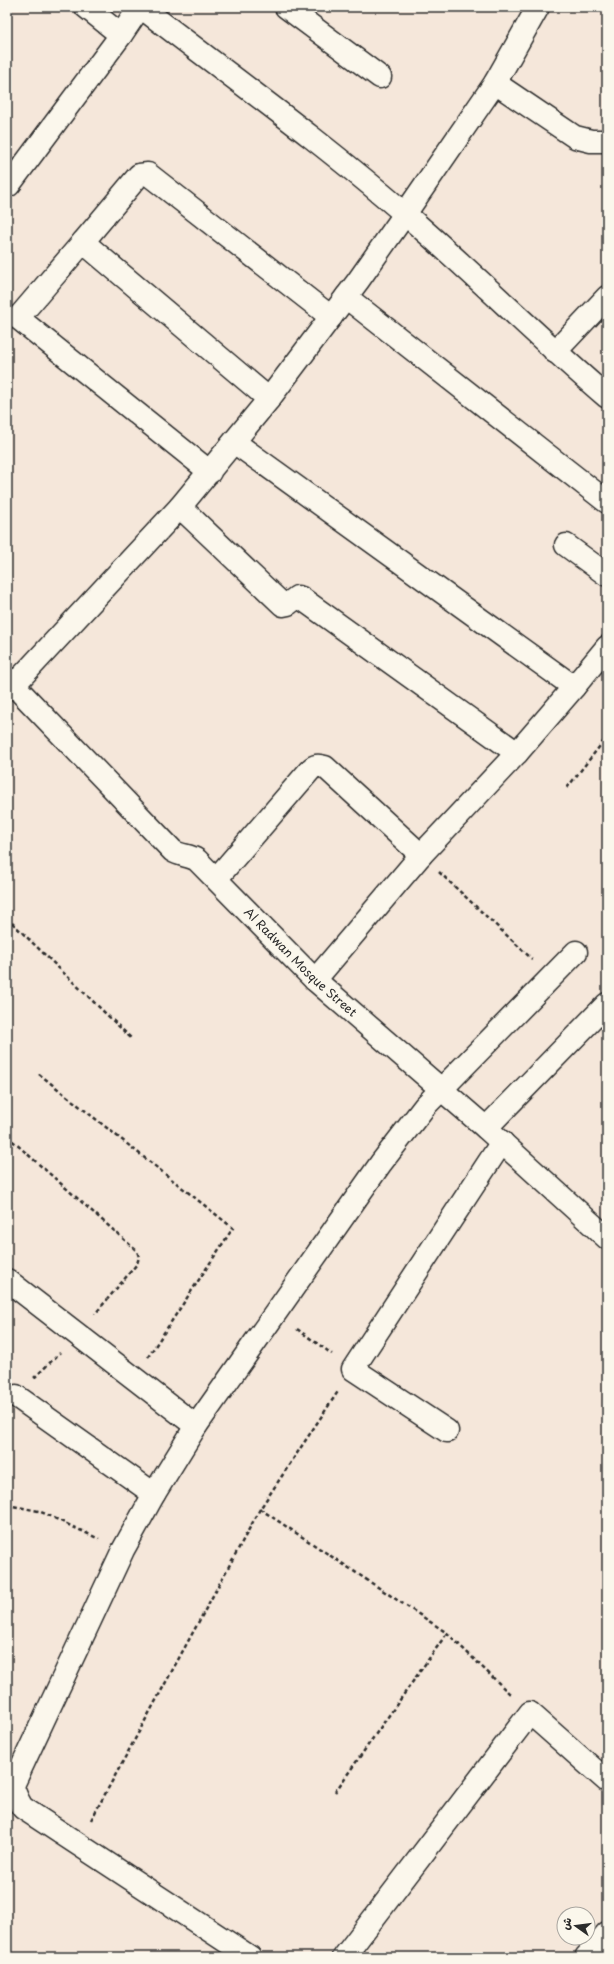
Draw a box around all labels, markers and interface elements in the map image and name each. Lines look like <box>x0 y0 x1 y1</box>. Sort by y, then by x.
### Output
street label: Al Radwan Mosque Street <box>240 903 361 1021</box>
north arrow <box>556 1906 596 1946</box>
text: ش <box>556 1916 576 1931</box>

